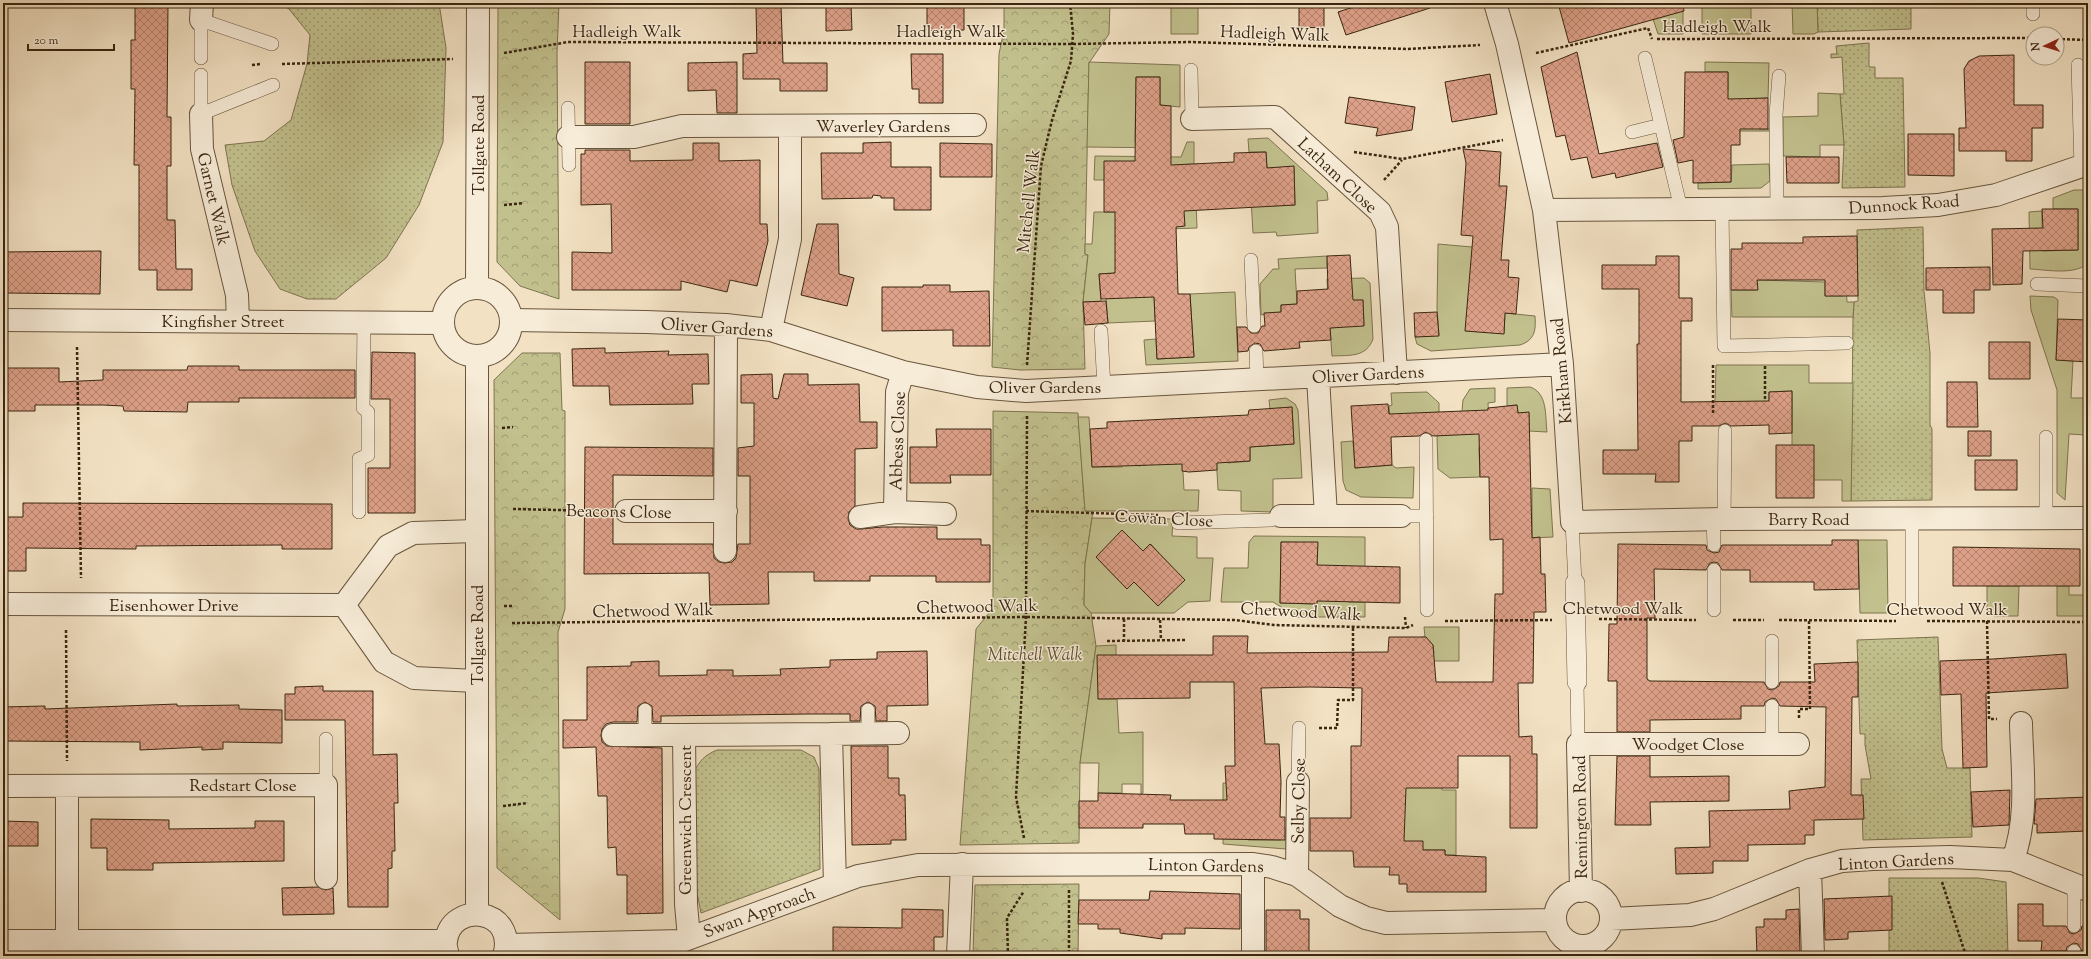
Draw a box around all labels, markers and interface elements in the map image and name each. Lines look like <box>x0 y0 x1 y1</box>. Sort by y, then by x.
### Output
street label: Hadleigh Walk <box>1662 16 1772 40</box>
street label: Hadleigh Walk <box>572 21 682 45</box>
street label: Hadleigh Walk <box>896 21 1006 45</box>
street label: Hadleigh Walk <box>1220 21 1330 49</box>
scale bar <box>28 26 114 52</box>
north arrow <box>2025 26 2065 66</box>
text: 20 m <box>34 32 59 50</box>
text: N <box>2028 41 2044 53</box>
street label: Tollgate Road <box>468 94 492 195</box>
street label: Waverley Gardens <box>816 116 951 140</box>
street label: Latham Close <box>1291 133 1382 220</box>
street label: Mitchell Walk <box>1013 148 1047 254</box>
street label: Garnet Walk <box>190 150 234 248</box>
street label: Dunnock Road <box>1848 190 1961 222</box>
street label: Kingfisher Street <box>162 311 285 335</box>
street label: Oliver Gardens <box>660 313 774 345</box>
street label: Kirkham Road <box>1546 316 1580 425</box>
street label: Oliver Gardens <box>1311 361 1425 391</box>
street label: Oliver Gardens <box>989 377 1101 401</box>
street label: Abbess Close <box>885 391 913 491</box>
street label: Beacons Close <box>566 500 672 526</box>
street label: Cowan Close <box>1114 505 1214 535</box>
street label: Barry Road <box>1768 509 1850 533</box>
street label: Tollgate Road <box>467 584 491 685</box>
street label: Eisenhower Drive <box>109 595 239 619</box>
street label: Chetwood Walk <box>916 595 1038 621</box>
street label: Chetwood Walk <box>1240 598 1362 628</box>
street label: Chetwood Walk <box>1562 598 1684 622</box>
street label: Chetwood Walk <box>592 599 714 625</box>
street label: Chetwood Walk <box>1886 599 2008 623</box>
park label: Mitchell Walk <box>988 644 1083 668</box>
street label: Woodget Close <box>1632 734 1745 758</box>
street label: Greenwich Crescent <box>675 745 699 895</box>
street label: Remington Road <box>1569 755 1595 879</box>
street label: Selby Close <box>1287 758 1313 844</box>
street label: Redstart Close <box>189 775 297 799</box>
street label: Linton Gardens <box>1838 848 1955 878</box>
street label: Linton Gardens <box>1148 854 1264 880</box>
street label: Swan Approach <box>700 882 819 945</box>

